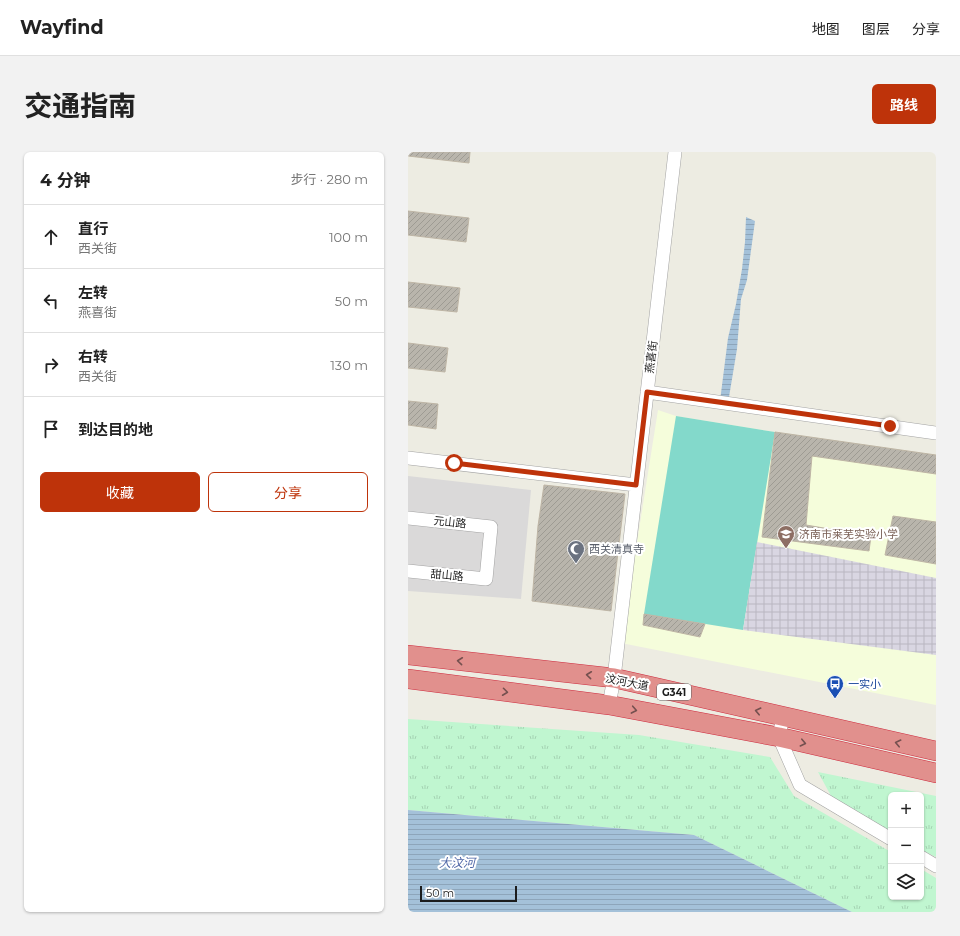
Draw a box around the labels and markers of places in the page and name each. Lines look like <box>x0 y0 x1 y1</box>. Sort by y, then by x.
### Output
school or university icon: 济南市莱芜实验小学 <box>776 524 796 549</box>
place label: 济南市莱芜实验小学 <box>799 527 898 541</box>
mosque icon: 西关清真寺 <box>566 539 586 564</box>
place label: 西关清真寺 <box>589 542 644 556</box>
bus stop icon: 一实小 <box>825 674 845 699</box>
place label: 一实小 <box>848 677 881 691</box>

